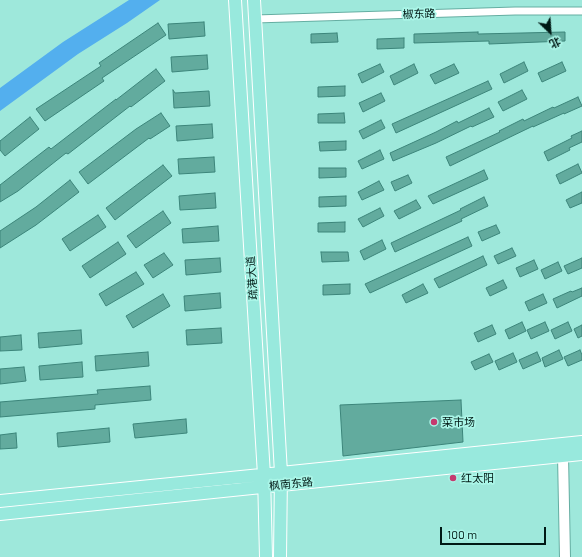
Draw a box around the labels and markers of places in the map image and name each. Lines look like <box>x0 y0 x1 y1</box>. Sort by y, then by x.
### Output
place label: 菜市场 <box>442 415 475 429</box>
marker: 菜市场 <box>429 417 439 427</box>
place label: 红太阳 <box>461 471 494 485</box>
marker: 红太阳 <box>448 473 458 483</box>

